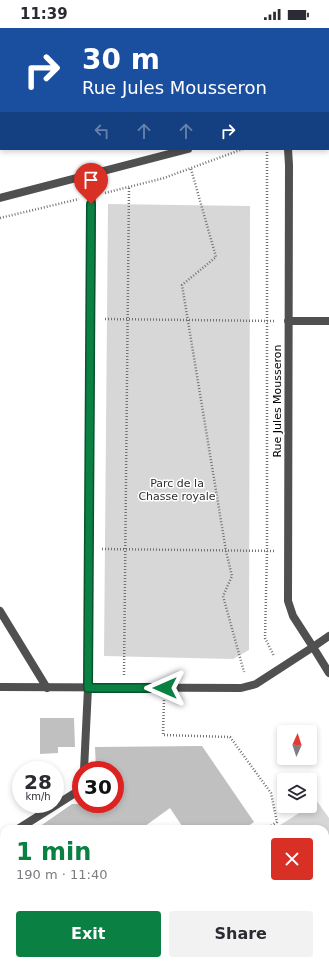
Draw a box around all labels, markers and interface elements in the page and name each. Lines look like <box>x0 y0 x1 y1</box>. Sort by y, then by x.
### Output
text: 11:39 <box>20 5 68 23</box>
text: 30 m <box>82 43 160 76</box>
icon: right <box>16 44 68 96</box>
text: Rue Jules Mousseron <box>82 77 267 98</box>
icon: left <box>91 120 113 142</box>
icon: ahead <box>133 120 155 142</box>
icon: ahead <box>175 120 197 142</box>
icon: right <box>217 120 239 142</box>
pin <box>74 163 108 204</box>
icon: arrive <box>80 169 102 191</box>
street label: Rue Jules Mousseron <box>271 344 284 458</box>
park label: Parc de la Chasse royale <box>138 477 216 503</box>
position arrow <box>144 667 186 709</box>
north arrow <box>277 725 317 765</box>
map controls <box>277 725 317 813</box>
speed limit sign: 30 <box>72 761 124 813</box>
text: 28 <box>24 770 52 794</box>
button: layers <box>277 773 317 813</box>
text: km/h <box>25 791 51 802</box>
text: 1 min <box>16 838 91 866</box>
button: close <box>271 838 313 880</box>
text: 190 m · 11:40 <box>16 867 107 882</box>
button: Exit <box>16 911 161 957</box>
button: Share <box>169 911 313 957</box>

